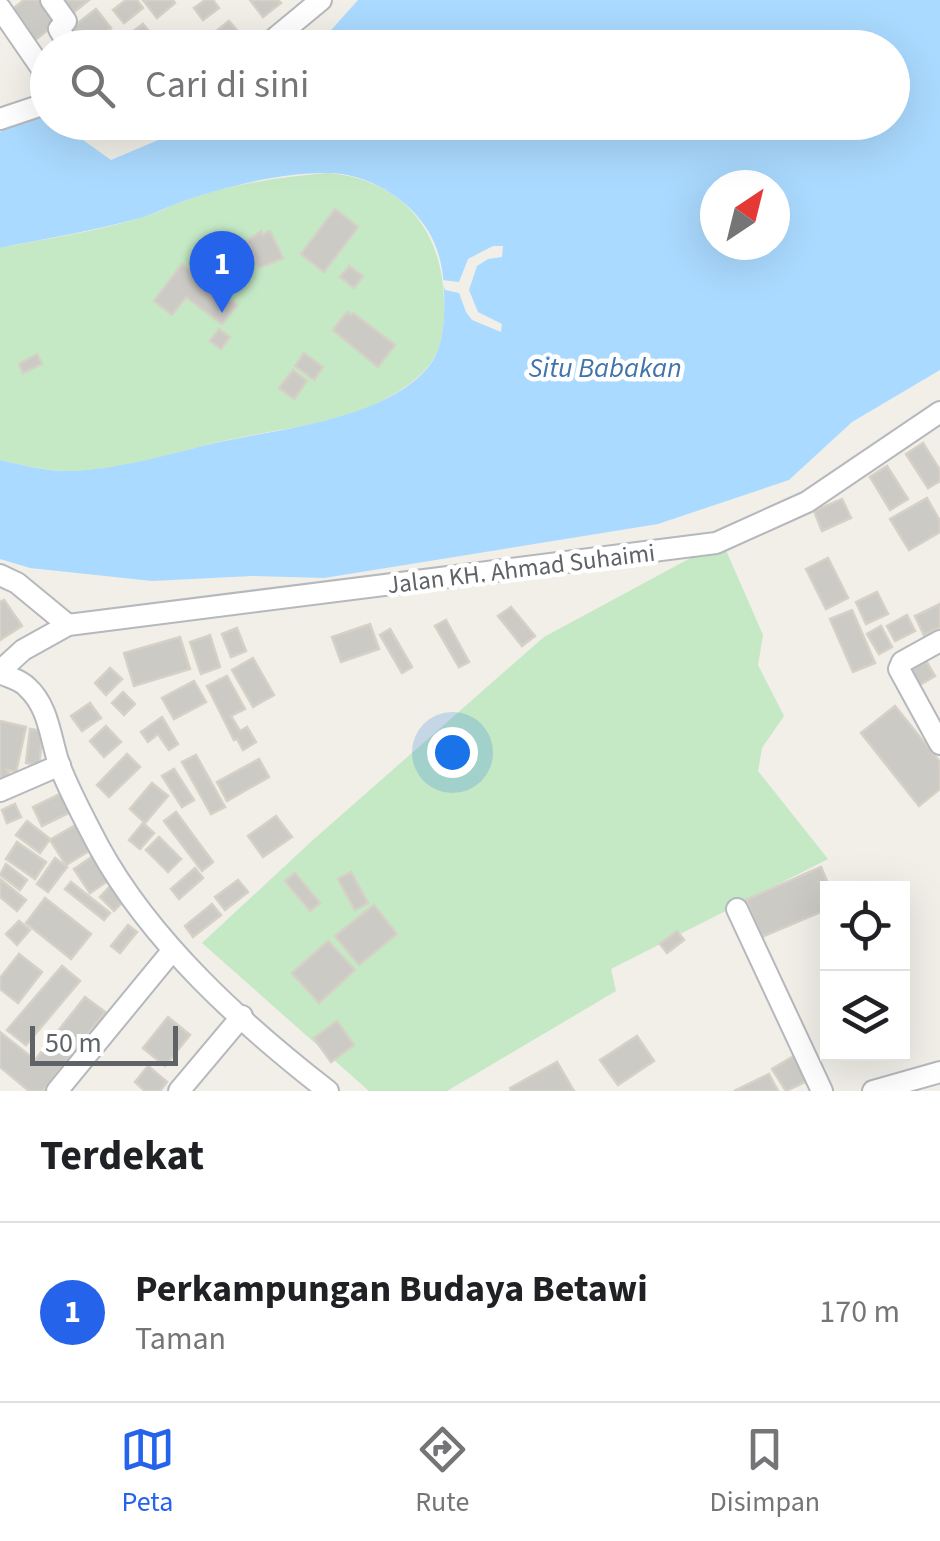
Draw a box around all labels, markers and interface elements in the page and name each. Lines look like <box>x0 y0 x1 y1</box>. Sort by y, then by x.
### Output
search box <box>30 30 910 140</box>
icon: search <box>65 58 120 113</box>
text: Cari di sini <box>145 58 309 112</box>
north arrow <box>700 170 790 260</box>
pin: 1 <box>190 230 254 313</box>
water label: Situ Babakan <box>528 348 682 388</box>
street label: Jalan KH. Ahmad Suhaimi <box>385 535 657 603</box>
your location <box>427 727 478 778</box>
map controls <box>820 881 910 1061</box>
button: locate <box>820 881 910 971</box>
button: layers <box>820 971 910 1061</box>
scale bar <box>30 1021 178 1066</box>
text: 50 m <box>45 1023 102 1063</box>
text: Terdekat <box>40 1126 204 1186</box>
text: Perkampungan Budaya Betawi <box>135 1262 648 1316</box>
text: 1 <box>64 1289 81 1335</box>
text: 170 m <box>819 1289 900 1335</box>
text: Taman <box>135 1316 226 1362</box>
tab: Peta <box>120 1422 175 1522</box>
tab: Rute <box>415 1422 470 1522</box>
tab: Disimpan <box>710 1422 820 1522</box>

